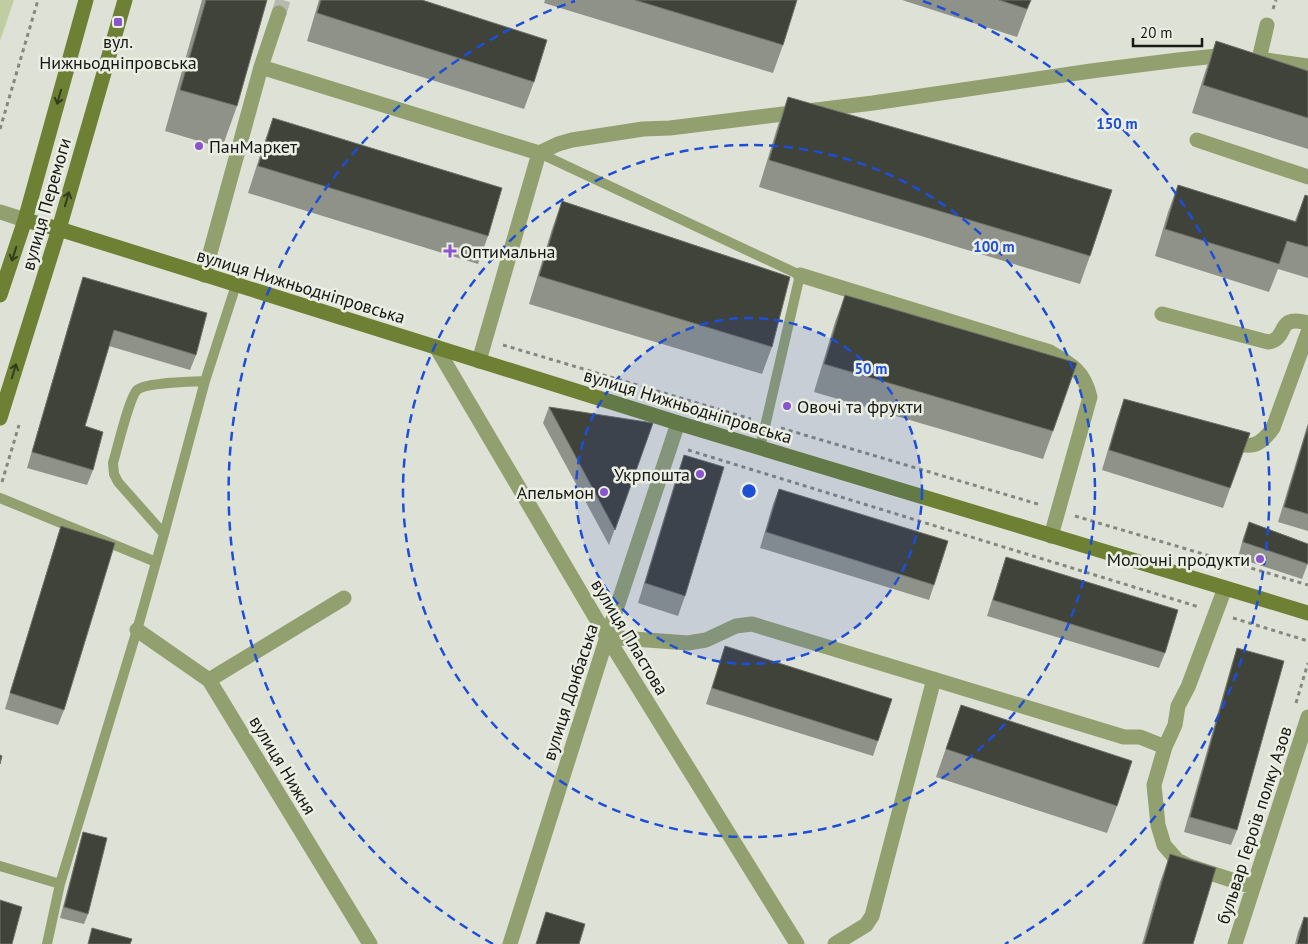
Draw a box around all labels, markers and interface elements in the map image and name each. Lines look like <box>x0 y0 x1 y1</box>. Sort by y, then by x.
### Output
scale bar <box>1133 15 1202 47</box>
marker: вул. Нижньодніпровська <box>112 16 124 28</box>
text: 20 m <box>1140 23 1173 42</box>
place label: вул. Нижньодніпровська <box>39 30 197 74</box>
one-way arrow <box>53 89 63 105</box>
text: 150 m <box>1096 114 1138 133</box>
street label: вулиця Перемоги <box>16 135 76 273</box>
place label: ПанМаркет <box>209 135 298 158</box>
marker: ПанМаркет <box>193 140 205 152</box>
one-way arrow <box>63 191 73 207</box>
text: 100 m <box>973 237 1015 256</box>
place label: Оптимальна <box>460 240 556 263</box>
street label: вулиця Нижньодніпровська <box>194 243 408 329</box>
one-way arrow <box>8 245 18 261</box>
marker: Оптимальна <box>444 245 456 257</box>
text: 50 m <box>855 359 887 378</box>
one-way arrow <box>10 363 20 379</box>
street label: вулиця Нижньодніпровська <box>581 363 795 449</box>
place label: Овочі та фрукти <box>797 395 923 418</box>
marker: Овочі та фрукти <box>781 400 793 412</box>
place label: Укрпошта <box>614 463 690 486</box>
marker: Укрпошта <box>694 468 706 480</box>
place label: Апельмон <box>517 481 594 504</box>
centre of rings <box>740 482 758 500</box>
marker: Апельмон <box>598 486 610 498</box>
place label: Молочні продукти <box>1107 548 1250 571</box>
marker: Молочні продукти <box>1254 553 1266 565</box>
street label: вулиця Пластова <box>586 575 674 699</box>
street label: вулиця Донбаська <box>537 621 603 763</box>
street label: вулиця Нижня <box>244 711 322 819</box>
street label: бульвар Героїв полку Азов <box>1211 723 1297 927</box>

